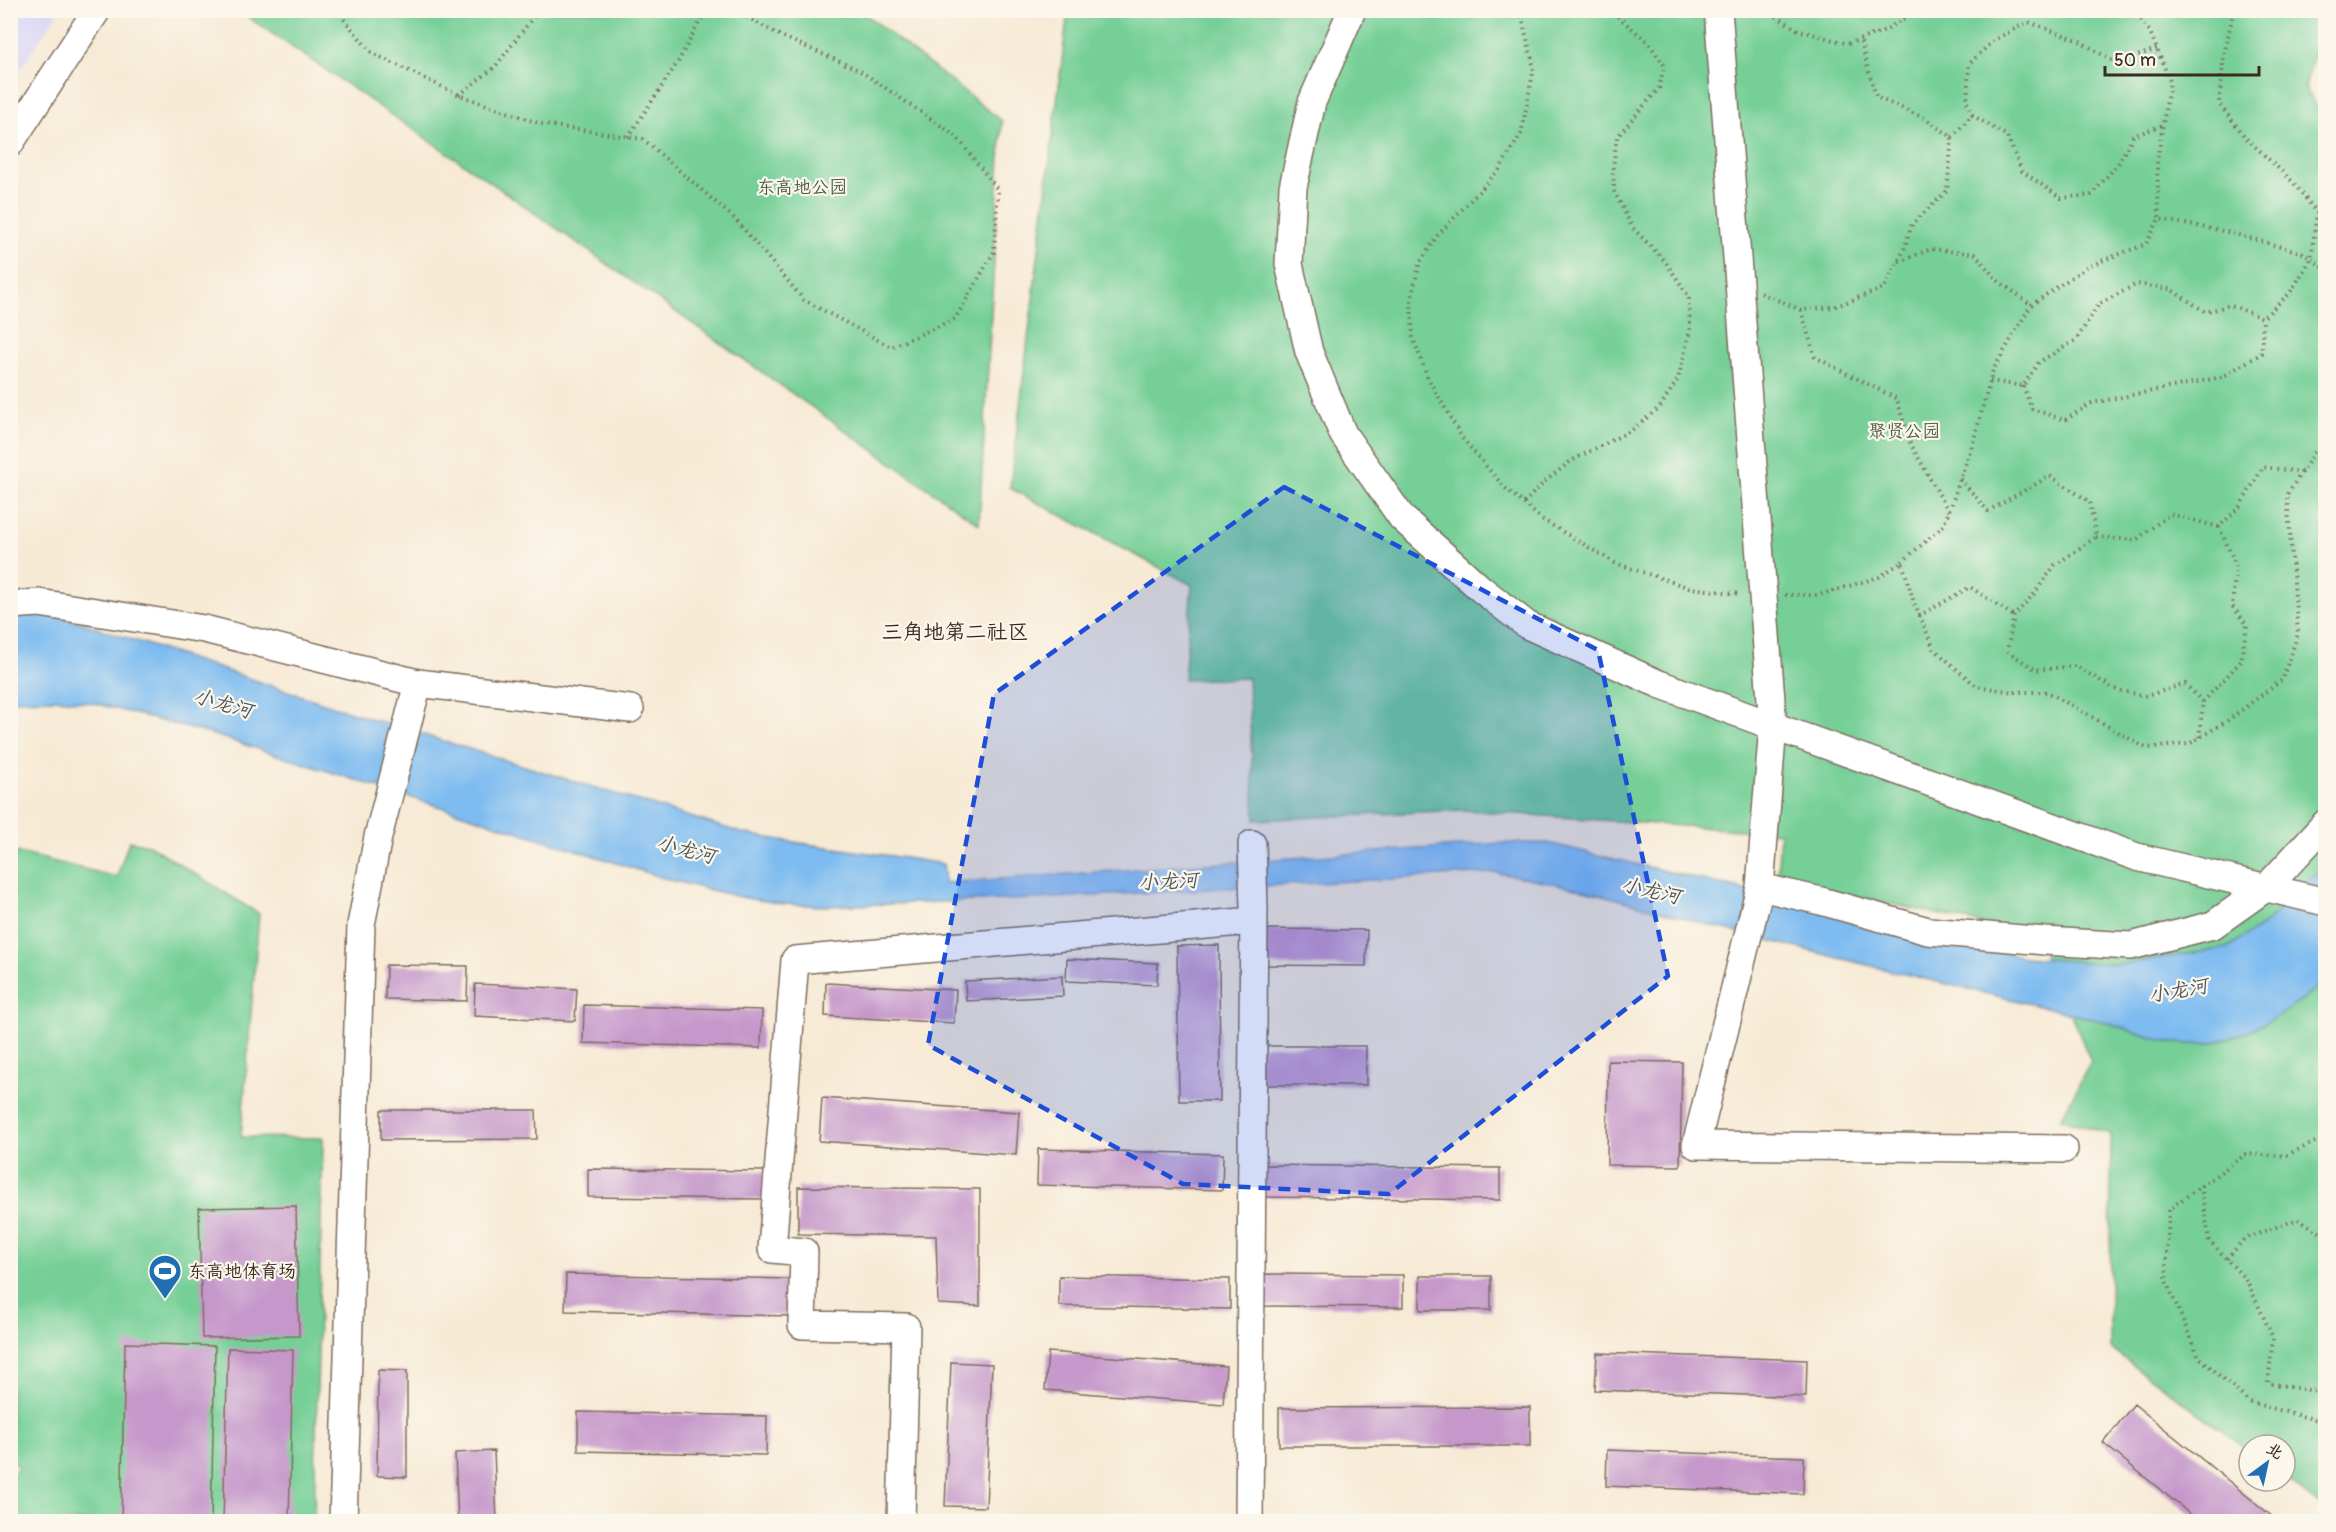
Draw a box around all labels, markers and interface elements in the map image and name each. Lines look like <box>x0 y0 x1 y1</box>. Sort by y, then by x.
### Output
scale bar <box>2105 39 2260 77</box>
text: 50 m <box>2114 49 2156 72</box>
park label: 东高地公园 <box>757 176 847 199</box>
park label: 聚贤公园 <box>1868 420 1940 443</box>
district label: 三角地第二社区 <box>882 619 1029 646</box>
water label: 小龙河 <box>191 683 258 725</box>
water label: 小龙河 <box>654 830 721 870</box>
water label: 小龙河 <box>1137 867 1202 896</box>
water label: 小龙河 <box>1619 872 1686 910</box>
water label: 小龙河 <box>2146 972 2213 1008</box>
sports icon: 东高地体育场 <box>147 1253 183 1300</box>
place label: 东高地体育场 <box>188 1260 296 1283</box>
north arrow <box>2237 1433 2297 1493</box>
text: 北 <box>2262 1439 2287 1464</box>

